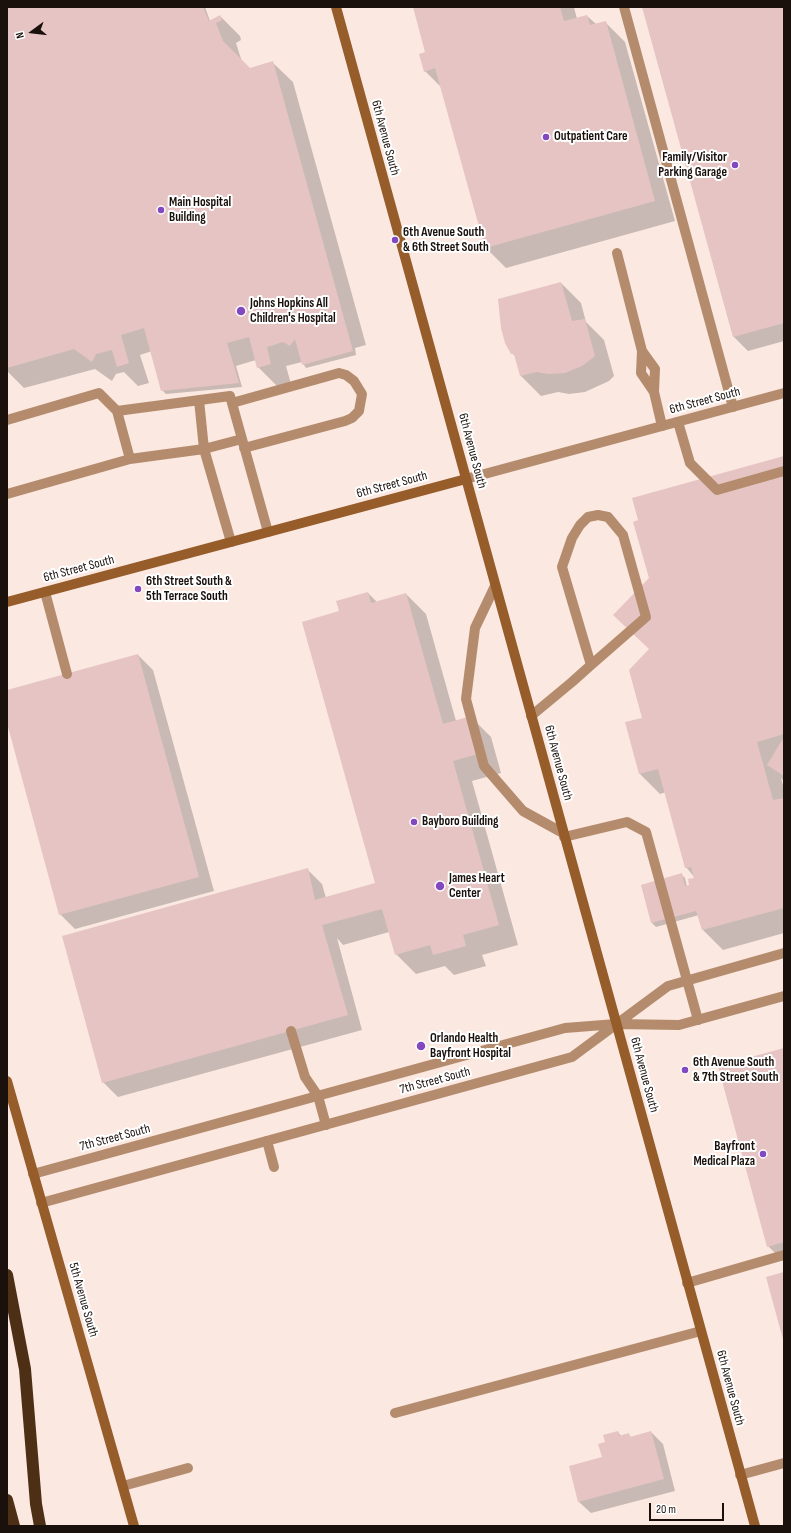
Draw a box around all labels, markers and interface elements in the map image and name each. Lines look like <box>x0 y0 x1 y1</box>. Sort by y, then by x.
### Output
north arrow <box>12 12 52 52</box>
text: N <box>13 31 27 40</box>
street label: 6th Avenue South <box>367 99 403 177</box>
place label: Outpatient Care <box>554 129 628 145</box>
marker: Outpatient Care <box>541 132 551 142</box>
place label: Family/Visitor Parking Garage <box>658 150 727 181</box>
marker: Family/Visitor Parking Garage <box>730 160 740 170</box>
place label: Main Hospital Building <box>169 195 231 226</box>
marker: Main Hospital Building <box>156 205 166 215</box>
place label: 6th Avenue South & 6th Street South <box>403 225 489 256</box>
marker: 6th Avenue South & 6th Street South <box>390 235 400 245</box>
place label: Johns Hopkins All Children's Hospital <box>250 296 336 327</box>
marker: Johns Hopkins All Children's Hospital <box>235 305 247 317</box>
street label: 6th Street South <box>668 384 742 418</box>
street label: 6th Avenue South <box>454 412 490 490</box>
street label: 6th Street South <box>355 468 429 502</box>
street label: 6th Street South <box>42 552 116 586</box>
place label: 6th Street South & 5th Terrace South <box>146 574 232 605</box>
marker: 6th Street South & 5th Terrace South <box>133 584 143 594</box>
street label: 6th Avenue South <box>540 724 576 802</box>
place label: Bayboro Building <box>422 814 498 830</box>
marker: Bayboro Building <box>409 817 419 827</box>
place label: James Heart Center <box>449 871 505 902</box>
marker: James Heart Center <box>434 880 446 892</box>
place label: Orlando Health Bayfront Hospital <box>430 1031 511 1062</box>
street label: 6th Avenue South <box>626 1036 662 1114</box>
marker: Orlando Health Bayfront Hospital <box>415 1040 427 1052</box>
place label: 6th Avenue South & 7th Street South <box>693 1055 779 1086</box>
street label: 7th Street South <box>398 1064 472 1098</box>
marker: 6th Avenue South & 7th Street South <box>680 1065 690 1075</box>
street label: 7th Street South <box>78 1121 152 1155</box>
place label: Bayfront Medical Plaza <box>693 1139 755 1170</box>
marker: Bayfront Medical Plaza <box>758 1149 768 1159</box>
street label: 5th Avenue South <box>65 1261 101 1339</box>
street label: 6th Avenue South <box>712 1349 748 1427</box>
scale bar <box>651 1495 726 1521</box>
text: 20 m <box>656 1502 676 1517</box>

